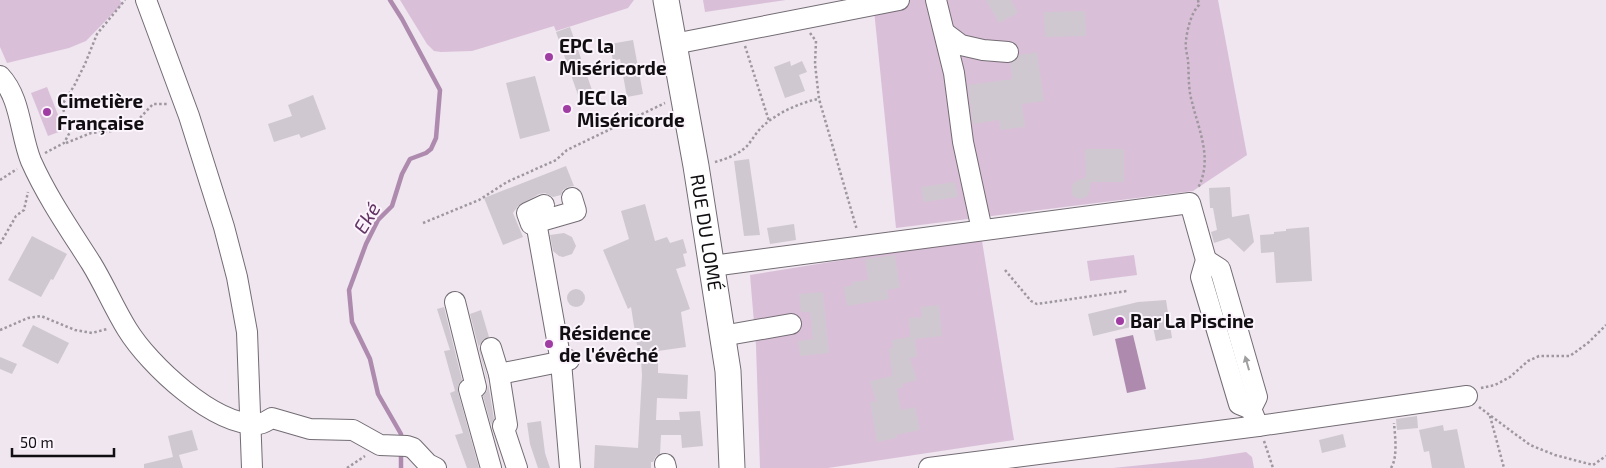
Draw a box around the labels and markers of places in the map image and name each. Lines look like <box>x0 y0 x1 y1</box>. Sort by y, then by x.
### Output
place label: EPC la Miséricorde <box>559 34 667 79</box>
marker: EPC la Miséricorde <box>543 51 555 63</box>
place label: JEC la Miséricorde <box>577 86 685 131</box>
place label: Cimetière Française <box>57 89 144 135</box>
marker: JEC la Miséricorde <box>561 103 573 115</box>
marker: Cimetière Française <box>41 106 53 118</box>
place label: Bar La Piscine <box>1130 309 1254 332</box>
marker: Bar La Piscine <box>1114 315 1126 327</box>
place label: Résidence de l'évêché <box>559 321 659 366</box>
marker: Résidence de l'évêché <box>543 338 555 350</box>

